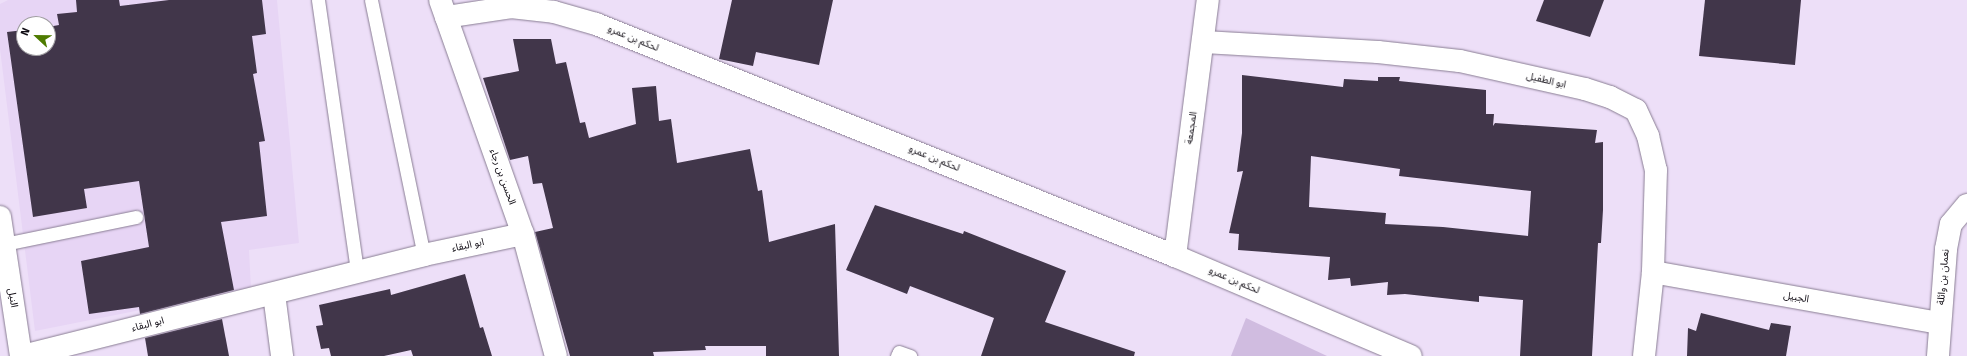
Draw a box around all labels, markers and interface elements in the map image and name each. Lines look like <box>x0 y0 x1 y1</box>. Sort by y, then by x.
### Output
north arrow <box>16 16 56 56</box>
street label: لحكم بن عمرو <box>606 23 660 55</box>
text: N <box>18 26 33 38</box>
street label: ابو الطفيل <box>1525 71 1567 91</box>
street label: المجمعة <box>1184 111 1200 145</box>
street label: لحكم بن عمرو <box>907 143 961 175</box>
street label: الحسن بن رجاء <box>486 147 518 207</box>
street label: ابو البقاء <box>451 237 485 255</box>
street label: نعمان بن وائلة <box>1936 249 1952 305</box>
street label: لحكم بن عمرو <box>1207 265 1261 297</box>
street label: النيل <box>5 287 19 309</box>
street label: الجبيل <box>1782 290 1810 306</box>
street label: ابو البقاء <box>131 315 165 335</box>

